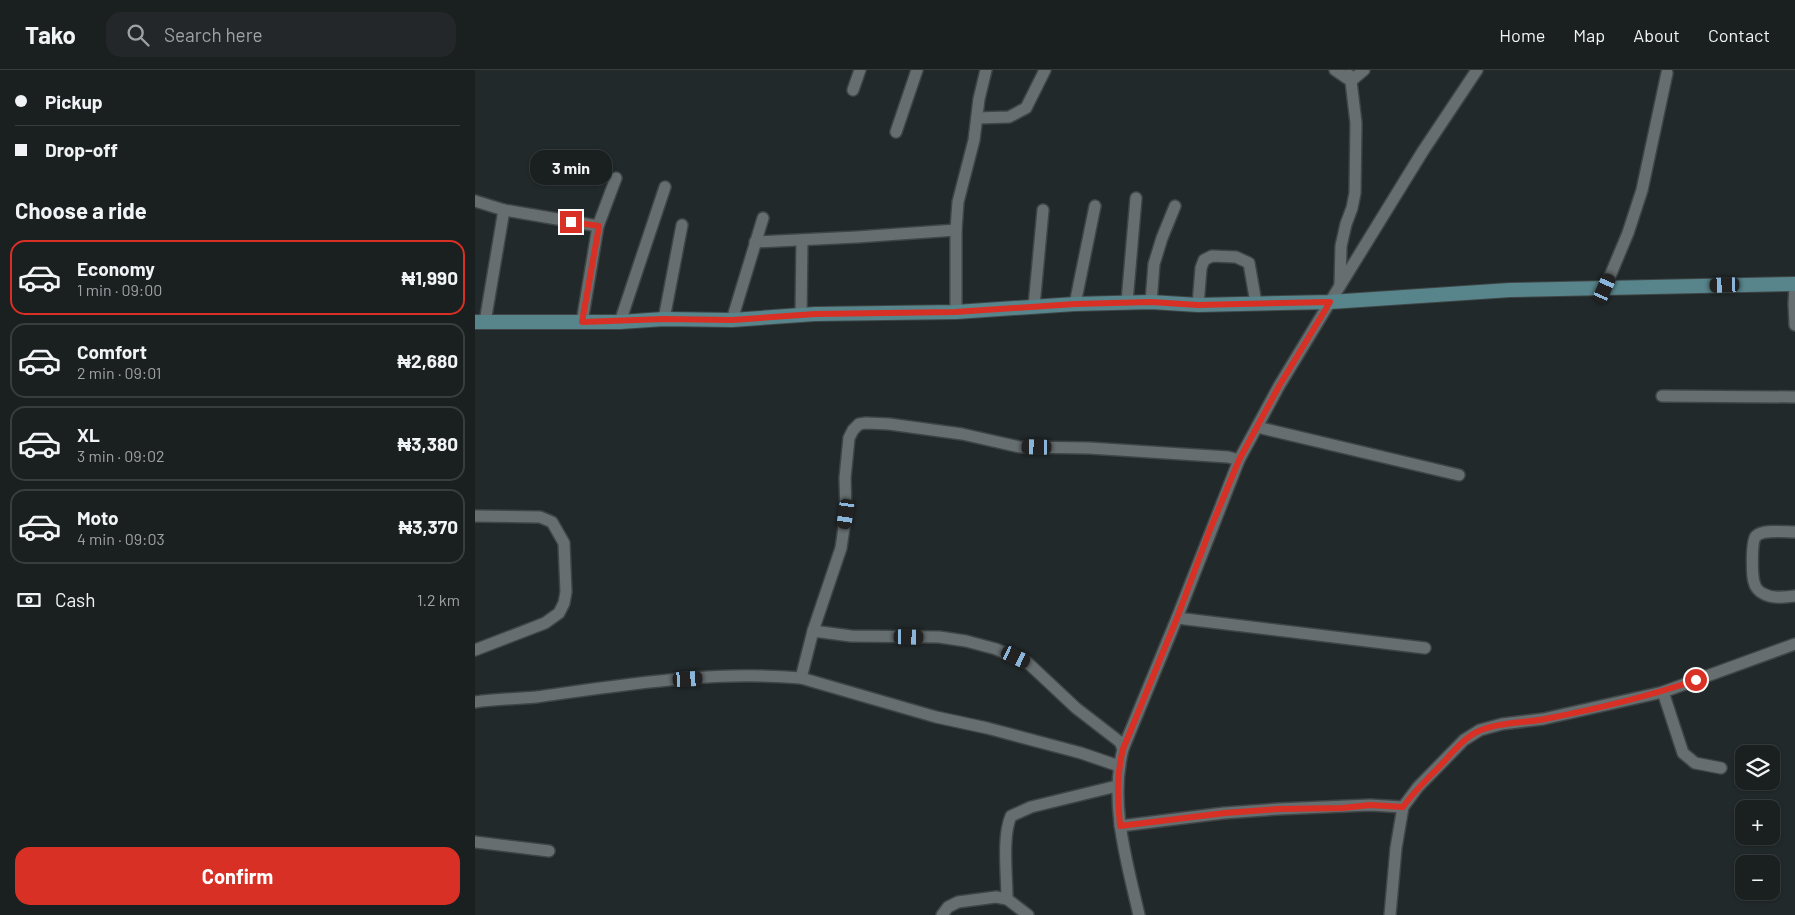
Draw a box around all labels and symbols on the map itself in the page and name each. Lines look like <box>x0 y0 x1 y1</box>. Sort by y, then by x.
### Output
callout: 3 min <box>530 150 612 184</box>
route end <box>560 211 582 233</box>
car <box>1592 271 1617 305</box>
car <box>1709 277 1740 293</box>
car <box>1021 439 1052 455</box>
car <box>836 498 855 530</box>
car <box>893 629 924 645</box>
car <box>999 644 1032 670</box>
route start <box>1685 669 1707 691</box>
car <box>672 671 703 687</box>

